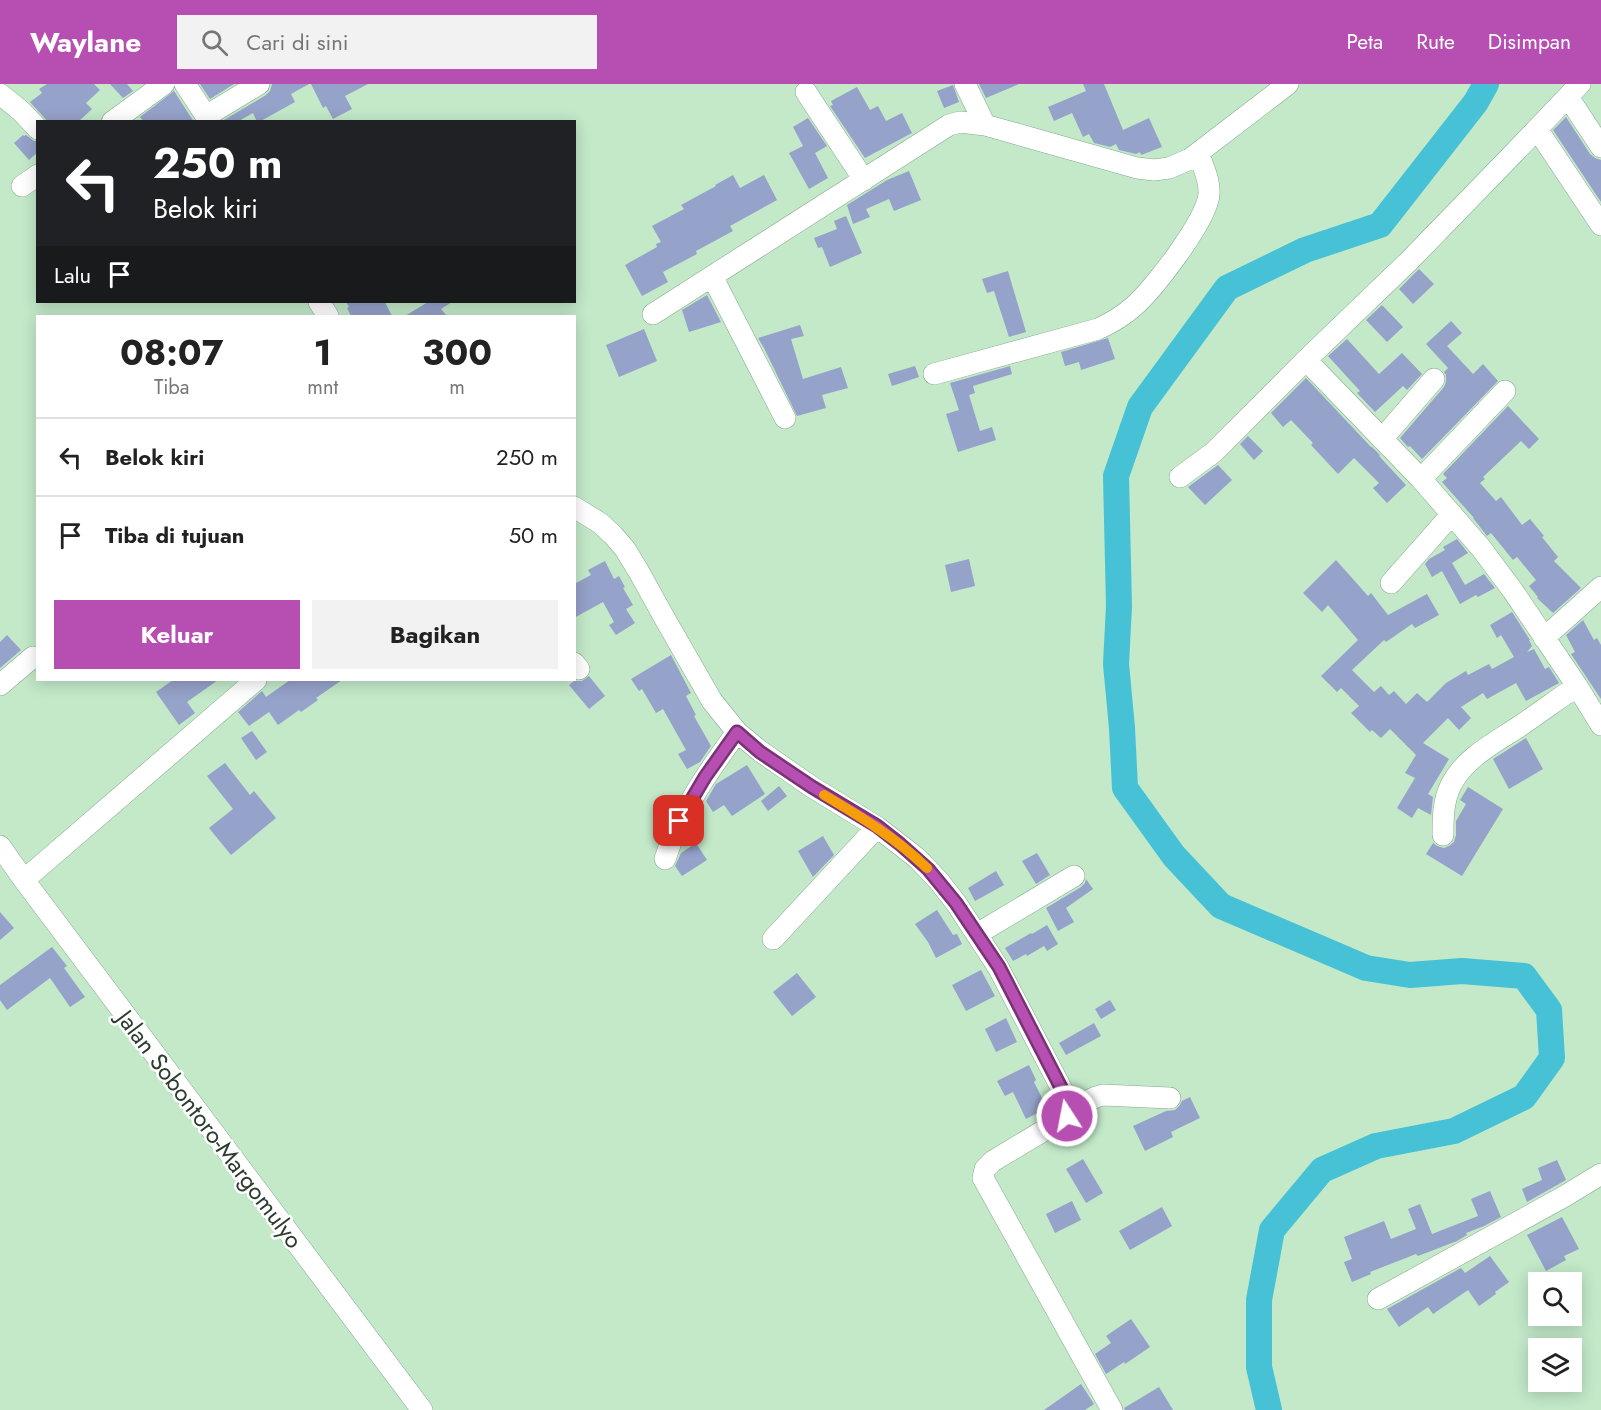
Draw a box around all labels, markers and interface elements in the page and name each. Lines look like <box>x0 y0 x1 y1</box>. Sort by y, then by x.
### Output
search box <box>177 15 597 69</box>
text: Waylane <box>30 22 141 63</box>
icon: search <box>198 26 231 59</box>
text: Cari di sini <box>246 26 349 58</box>
text: Peta <box>1346 27 1383 57</box>
text: Rute <box>1416 27 1455 57</box>
text: Disimpan <box>1488 27 1571 57</box>
text: 250 m <box>153 133 283 194</box>
icon: left <box>54 144 132 222</box>
text: Belok kiri <box>153 189 258 228</box>
icon: arrive <box>103 258 136 291</box>
text: Lalu <box>54 259 91 291</box>
text: 08:07 <box>120 326 223 378</box>
text: 1 <box>314 326 332 378</box>
text: 300 <box>422 326 492 378</box>
text: Tiba <box>154 373 189 402</box>
text: mnt <box>307 373 338 402</box>
text: m <box>449 373 465 402</box>
icon: left <box>54 441 87 474</box>
text: Belok kiri <box>105 441 204 473</box>
text: 250 m <box>496 441 558 473</box>
icon: arrive <box>54 519 87 552</box>
text: Tiba di tujuan <box>105 519 244 551</box>
text: 50 m <box>509 519 558 551</box>
button: Keluar <box>54 600 300 669</box>
button: Bagikan <box>312 600 558 669</box>
pin <box>653 795 704 846</box>
icon: arrive <box>662 804 695 837</box>
street label: Jalan Sobontoro-Margomulyo <box>107 1000 311 1256</box>
position arrow <box>1035 1084 1099 1148</box>
map controls <box>1528 1272 1582 1392</box>
button: search <box>1528 1272 1582 1326</box>
button: layers <box>1528 1338 1582 1392</box>

